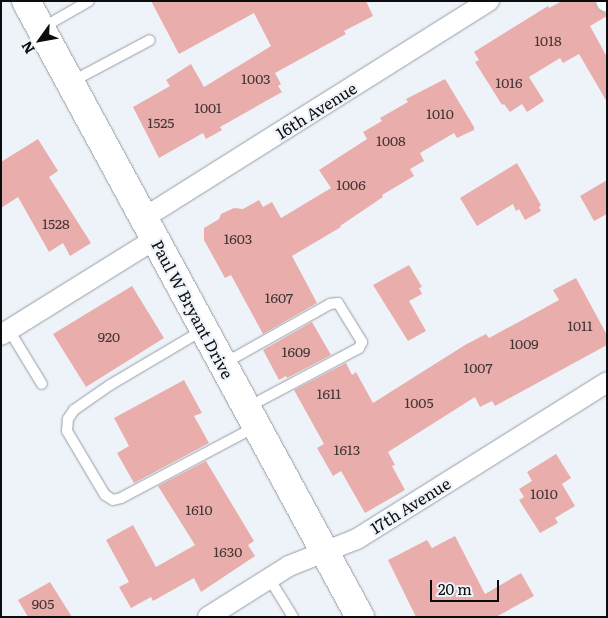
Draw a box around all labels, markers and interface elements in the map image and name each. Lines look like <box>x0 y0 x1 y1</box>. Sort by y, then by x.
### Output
north arrow <box>15 15 65 65</box>
house number: 1018 <box>534 32 562 48</box>
text: N <box>16 38 39 58</box>
house number: 1003 <box>241 70 271 86</box>
house number: 1016 <box>495 74 523 90</box>
street label: 16th Avenue <box>272 78 360 142</box>
house number: 1001 <box>194 99 222 115</box>
house number: 1010 <box>426 105 454 121</box>
house number: 1525 <box>148 114 174 130</box>
house number: 1008 <box>376 132 406 148</box>
house number: 1006 <box>336 176 366 192</box>
house number: 1528 <box>42 215 70 231</box>
house number: 1603 <box>224 230 252 246</box>
street label: Paul W Bryant Drive <box>148 236 238 382</box>
house number: 1607 <box>265 289 293 305</box>
house number: 1011 <box>567 317 593 333</box>
house number: 920 <box>98 328 120 344</box>
house number: 1009 <box>509 335 539 351</box>
house number: 1609 <box>282 343 310 359</box>
house number: 1007 <box>464 359 492 375</box>
house number: 1611 <box>317 385 341 401</box>
house number: 1005 <box>405 394 433 410</box>
house number: 1613 <box>334 441 360 457</box>
street label: 17th Avenue <box>367 473 453 537</box>
house number: 1010 <box>530 485 558 501</box>
house number: 1610 <box>185 501 213 517</box>
house number: 1630 <box>214 543 242 559</box>
scale bar <box>433 570 502 602</box>
text: 20 m <box>438 577 472 600</box>
house number: 905 <box>32 595 54 611</box>

